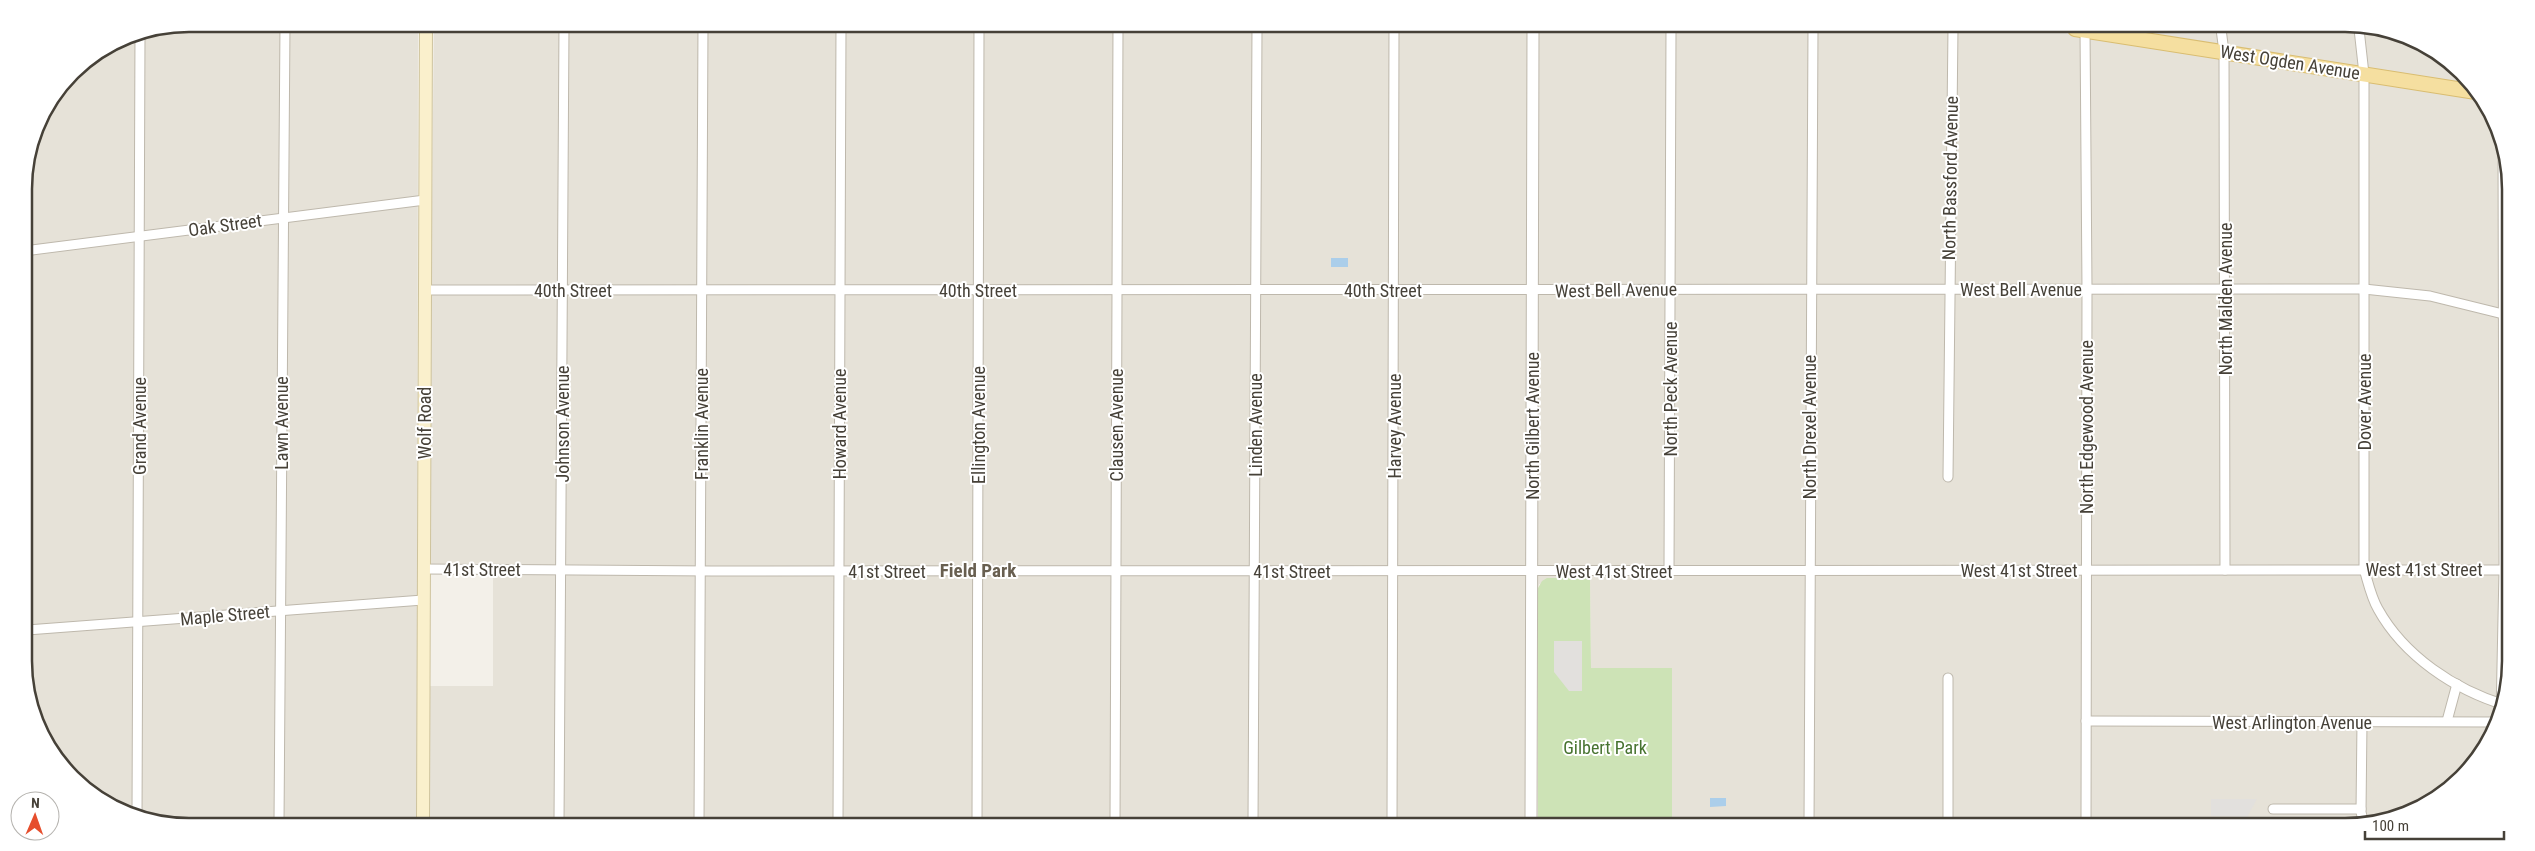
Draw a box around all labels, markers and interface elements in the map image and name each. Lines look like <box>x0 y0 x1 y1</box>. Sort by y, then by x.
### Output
street label: West Ogden Avenue <box>2219 41 2361 83</box>
street label: North Bassford Avenue <box>1938 96 1962 260</box>
street label: Oak Street <box>187 209 263 241</box>
street label: North Malden Avenue <box>2215 223 2236 375</box>
street label: West Bell Avenue <box>1555 278 1677 302</box>
street label: West Bell Avenue <box>1960 279 2082 300</box>
street label: 40th Street <box>534 280 612 301</box>
street label: 40th Street <box>939 280 1017 301</box>
street label: 40th Street <box>1344 280 1422 301</box>
street label: North Peck Avenue <box>1660 322 1681 456</box>
street label: North Edgewood Avenue <box>2076 340 2097 514</box>
street label: North Gilbert Avenue <box>1522 352 1543 500</box>
street label: Dover Avenue <box>2354 354 2375 450</box>
street label: North Drexel Avenue <box>1799 355 1820 499</box>
street label: Johnson Avenue <box>552 365 573 483</box>
street label: Ellington Avenue <box>968 366 989 484</box>
street label: Franklin Avenue <box>691 368 712 480</box>
street label: Howard Avenue <box>829 369 850 479</box>
street label: Clausen Avenue <box>1106 369 1127 481</box>
street label: Linden Avenue <box>1245 373 1266 477</box>
street label: Harvey Avenue <box>1384 374 1405 478</box>
street label: Lawn Avenue <box>271 376 292 470</box>
street label: Grand Avenue <box>129 377 150 475</box>
street label: Wolf Road <box>414 387 435 459</box>
street label: 41st Street <box>443 559 521 580</box>
district label: Field Park <box>940 559 1017 582</box>
street label: West 41st Street <box>2365 559 2483 580</box>
street label: West 41st Street <box>1960 560 2078 581</box>
street label: 41st Street <box>848 561 926 582</box>
street label: 41st Street <box>1253 561 1331 582</box>
street label: West 41st Street <box>1555 561 1673 582</box>
street label: Maple Street <box>179 601 271 629</box>
street label: West Arlington Avenue <box>2212 712 2372 733</box>
park label: Gilbert Park <box>1563 737 1647 758</box>
north arrow <box>10 791 60 841</box>
text: N <box>31 795 40 811</box>
scale bar <box>2365 808 2504 840</box>
text: 100 m <box>2372 817 2409 835</box>

